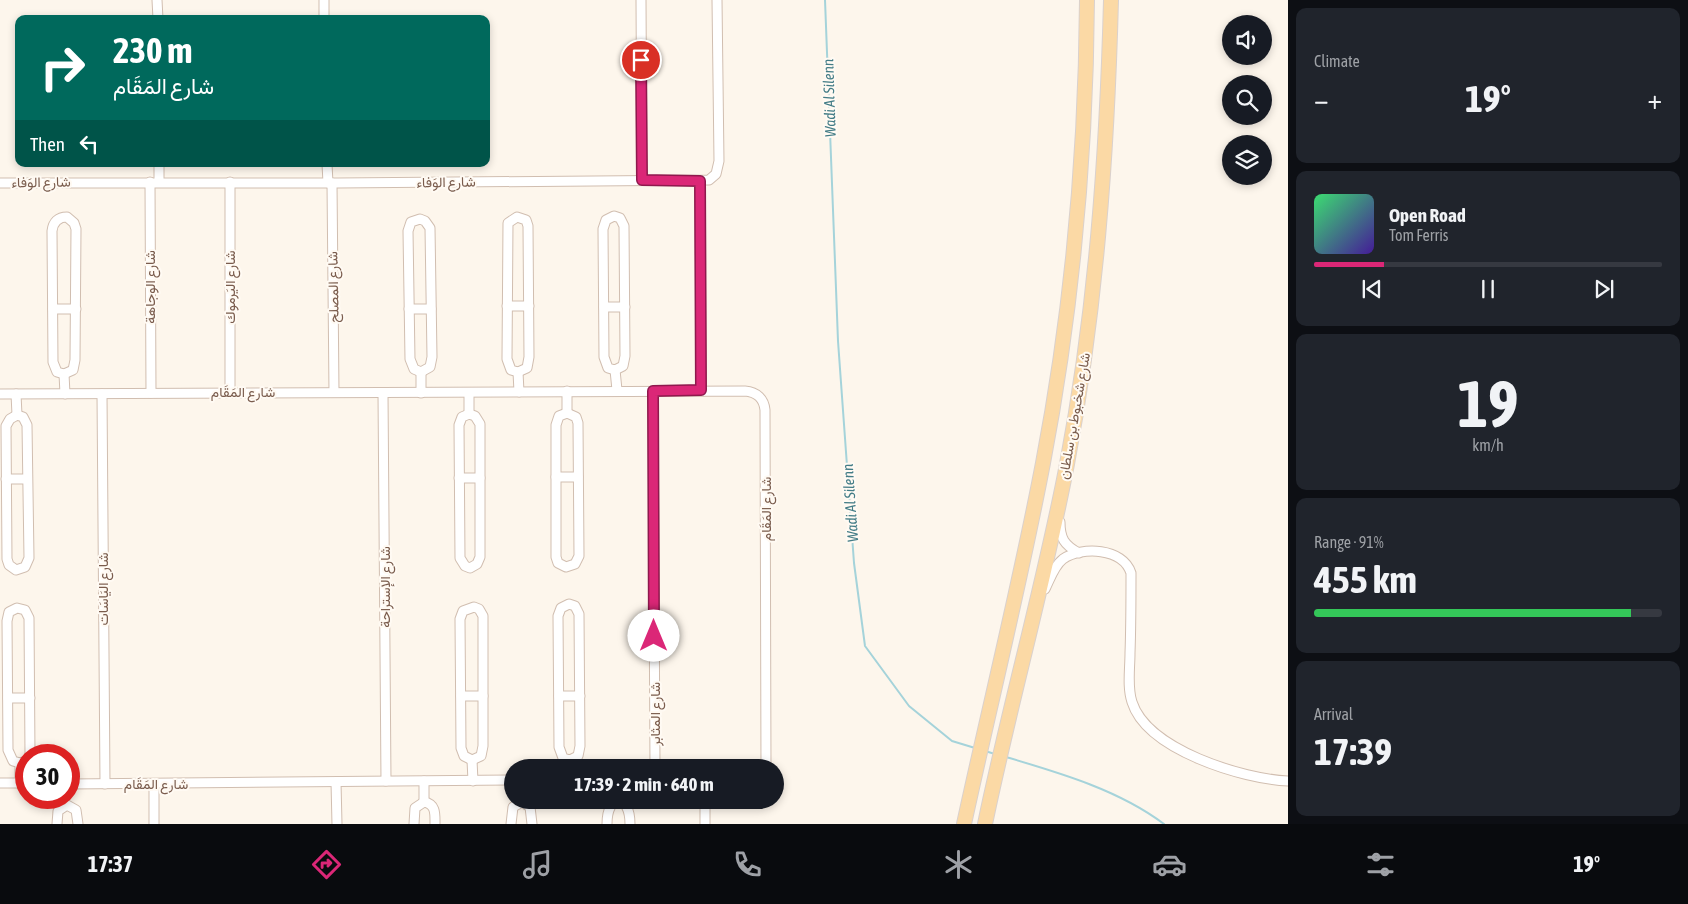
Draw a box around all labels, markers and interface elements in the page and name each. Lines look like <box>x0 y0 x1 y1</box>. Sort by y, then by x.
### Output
map controls <box>1222 15 1272 185</box>
button: sound <box>1222 15 1272 65</box>
text: 230 m <box>113 30 192 70</box>
icon: right <box>30 35 95 100</box>
pin <box>620 39 662 81</box>
icon: arrive <box>627 46 655 74</box>
text: Climate <box>1314 52 1360 70</box>
water label: Wadi Al Silenn <box>819 59 839 137</box>
text: شارع المَقَام <box>113 73 214 99</box>
button: search <box>1222 75 1272 125</box>
text: 19° <box>1465 77 1511 120</box>
text: − <box>1314 83 1329 115</box>
text: + <box>1647 83 1662 115</box>
icon: left <box>75 130 103 158</box>
text: Then <box>30 133 65 155</box>
button: layers <box>1222 135 1272 185</box>
street label: شارع الوَفاء <box>11 173 71 194</box>
street label: شارع الوَفاء <box>416 173 476 194</box>
text: Open Road <box>1389 204 1466 226</box>
text: Tom Ferris <box>1389 226 1448 244</box>
street label: شارع الوجاهة <box>142 250 161 324</box>
street label: شارع اليَرموك <box>222 250 241 324</box>
street label: شارع المصلح <box>324 251 345 323</box>
icon: previous <box>1358 275 1386 303</box>
icon: pause <box>1474 275 1502 303</box>
icon: next <box>1590 275 1618 303</box>
street label: شارع شخبوط بن سلطان <box>1055 351 1096 481</box>
text: 19 <box>1457 366 1519 441</box>
street label: شارع المَقَام <box>211 384 275 403</box>
text: km/h <box>1472 436 1504 454</box>
water label: Wadi Al Silenn <box>839 463 861 543</box>
street label: شارع المَقَام <box>758 477 777 541</box>
text: Range · 91% <box>1314 533 1384 551</box>
street label: شارع الإستراحة <box>377 546 396 628</box>
street label: شارع اليَاسَات <box>95 552 114 626</box>
text: 455 km <box>1314 558 1417 601</box>
position arrow <box>627 609 679 661</box>
street label: شارع المثابر <box>647 682 666 747</box>
text: Arrival <box>1314 705 1353 723</box>
text: 17:39 <box>1314 730 1392 773</box>
speed limit sign: 30 <box>15 744 80 809</box>
text: 17:39 · 2 min · 640 m <box>574 773 714 795</box>
street label: شارع المَقَام <box>124 776 188 795</box>
icon: directions <box>309 847 344 882</box>
icon: music <box>520 847 555 882</box>
icon: phone <box>730 847 765 882</box>
icon: climate <box>941 847 976 882</box>
icon: car <box>1152 847 1187 882</box>
icon: filters <box>1363 847 1398 882</box>
text: 17:37 <box>88 851 133 877</box>
text: 19° <box>1573 851 1600 877</box>

